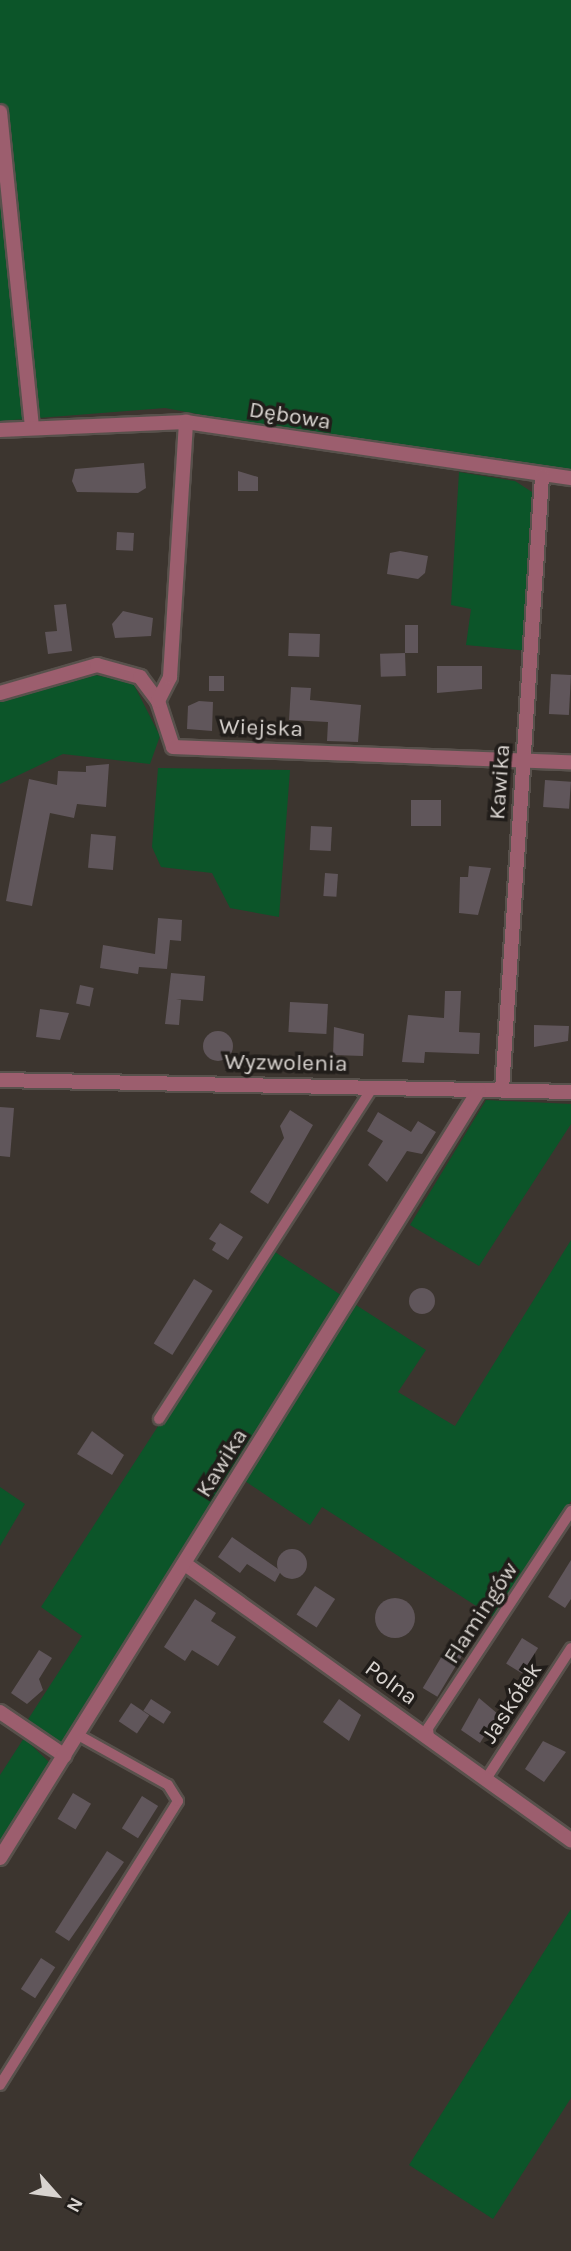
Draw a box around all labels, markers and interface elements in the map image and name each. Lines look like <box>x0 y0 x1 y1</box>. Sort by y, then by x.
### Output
street label: Dębowa <box>247 396 333 436</box>
street label: Wiejska <box>218 713 304 743</box>
street label: Kawika <box>484 743 516 821</box>
street label: Wyzwolenia <box>224 1048 348 1078</box>
street label: Kawika <box>190 1424 254 1502</box>
street label: Flamingów <box>438 1557 524 1669</box>
street label: Polna <box>359 1655 423 1711</box>
street label: Jaskółek <box>476 1657 548 1749</box>
north arrow <box>21 2160 91 2230</box>
text: N <box>62 2194 87 2216</box>

